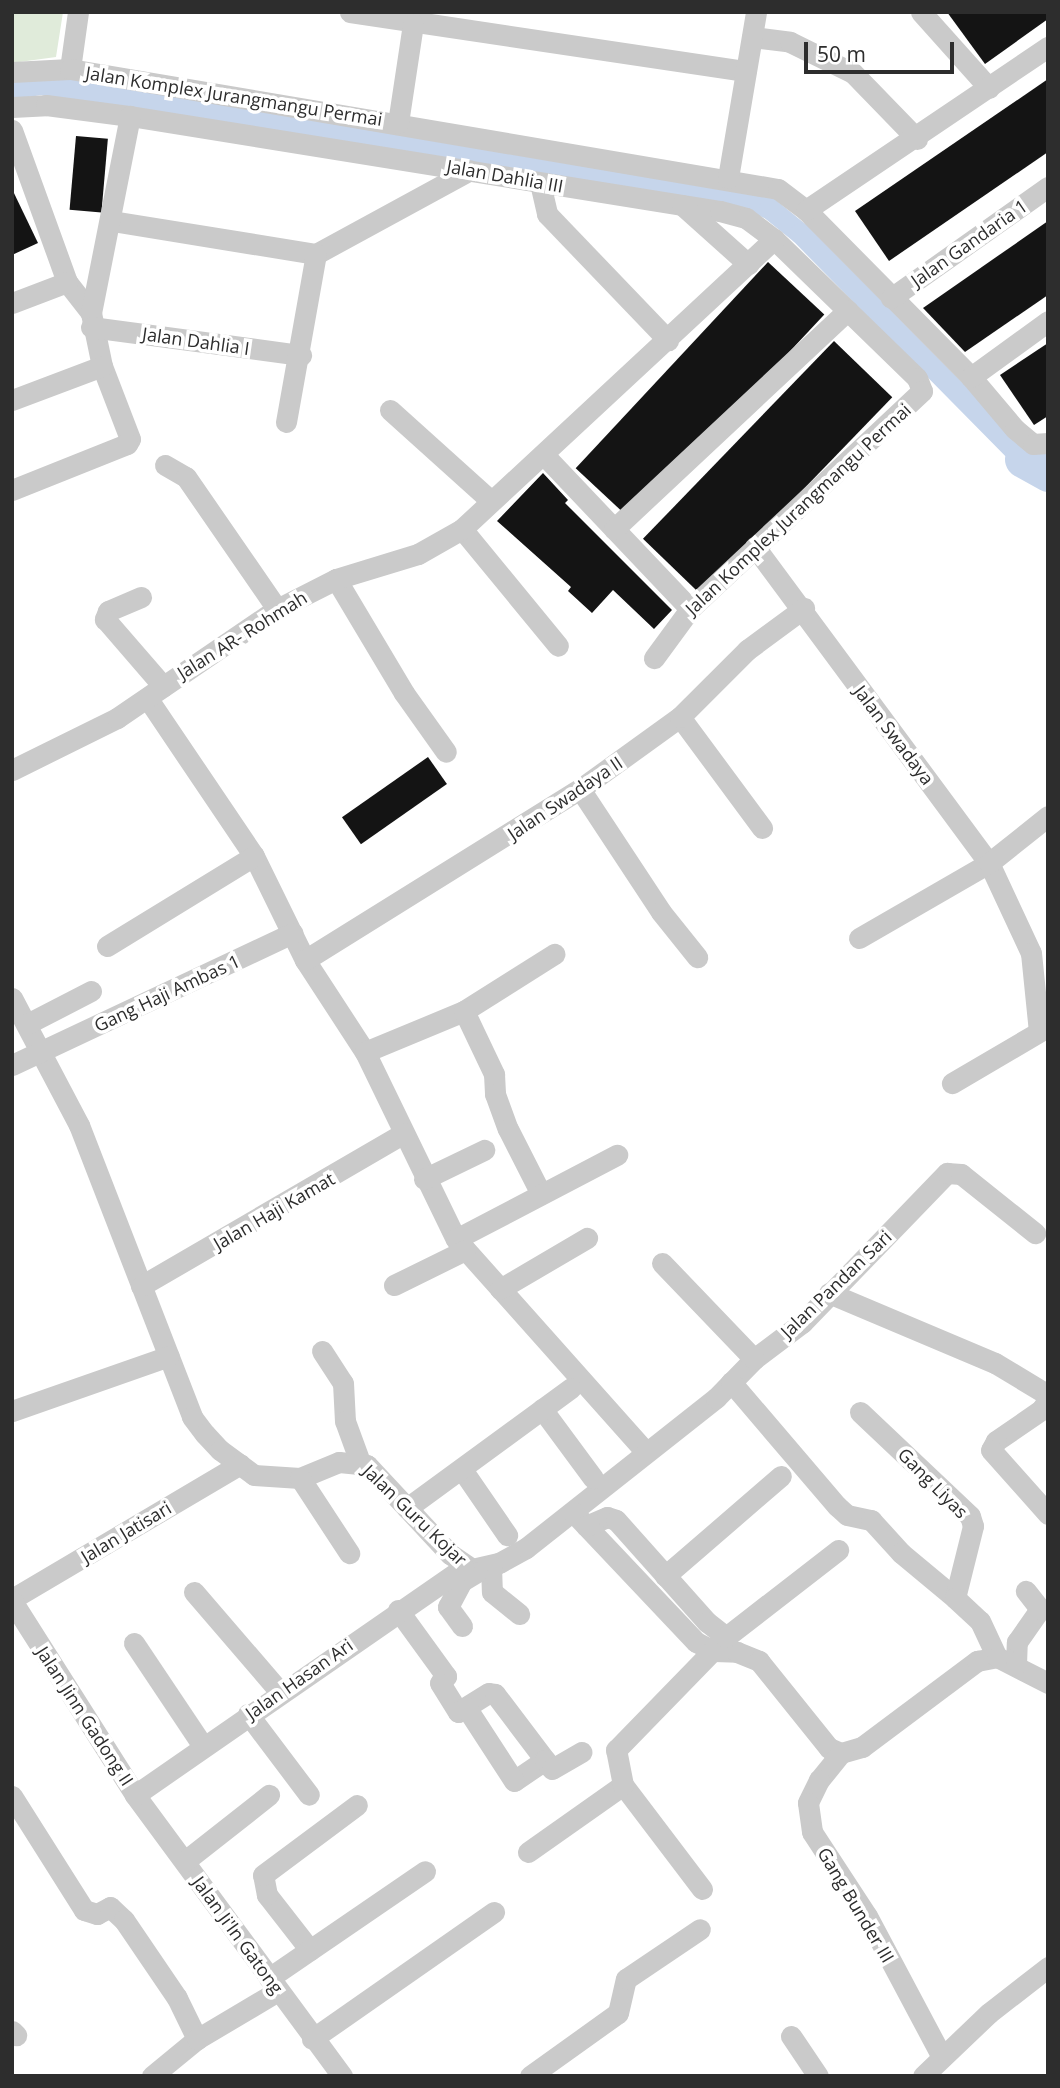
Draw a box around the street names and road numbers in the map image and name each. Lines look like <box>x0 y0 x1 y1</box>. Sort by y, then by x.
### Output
street label: Jalan Komplex Jurangmangu Permai <box>84 62 384 130</box>
street label: Jalan Dahlia III <box>445 155 565 197</box>
street label: Jalan Gandaria 1 <box>907 195 1031 291</box>
street label: Jalan Dahlia I <box>141 323 251 359</box>
street label: Jalan Komplex Jurangmangu Permai <box>681 399 915 619</box>
street label: Jalan AR- Rohmah <box>173 586 311 684</box>
street label: Jalan Swadaya <box>850 681 938 789</box>
street label: Jalan Swadaya II <box>504 752 626 844</box>
street label: Gang Haji Ambas 1 <box>91 950 243 1036</box>
street label: Jalan Haji Kamat <box>210 1168 338 1254</box>
street label: Jalan Pandan Sari <box>776 1226 896 1342</box>
street label: Gang Liyas <box>894 1444 972 1522</box>
street label: Jalan Guru Kojar <box>359 1460 471 1570</box>
street label: Jalan Jatisari <box>77 1497 175 1567</box>
street label: Jalan Hasan Ari <box>241 1634 357 1724</box>
street label: Jalan Jinn Gadong II <box>32 1642 138 1790</box>
street label: Gang Bunder III <box>813 1843 899 1967</box>
street label: Jalan Ji'ln Gatong <box>188 1872 288 1998</box>

